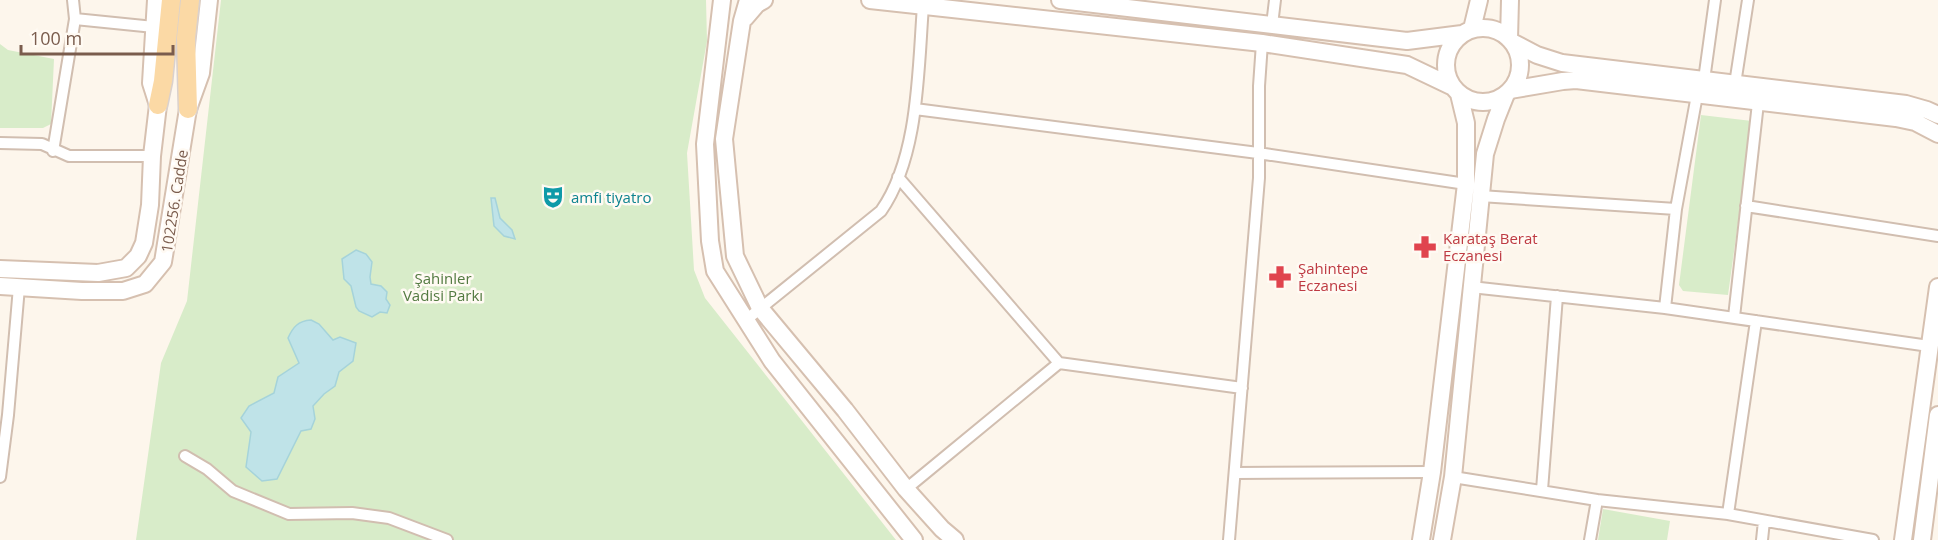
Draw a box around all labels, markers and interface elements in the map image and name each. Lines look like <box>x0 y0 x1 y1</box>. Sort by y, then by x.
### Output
scale bar <box>21 18 172 56</box>
text: 100 m <box>30 26 82 50</box>
street label: 102256. Cadde <box>156 148 192 254</box>
theatre icon: amfi tiyatro <box>540 184 566 210</box>
place label: amfi tiyatro <box>571 187 651 207</box>
place label: Karataş Berat Eczanesi <box>1443 228 1538 265</box>
pharmacy icon: Karataş Berat Eczanesi <box>1412 234 1438 260</box>
place label: Şahintepe Eczanesi <box>1298 258 1368 295</box>
pharmacy icon: Şahintepe Eczanesi <box>1267 264 1293 290</box>
park label: Şahinler Vadisi Parkı <box>403 268 483 305</box>

